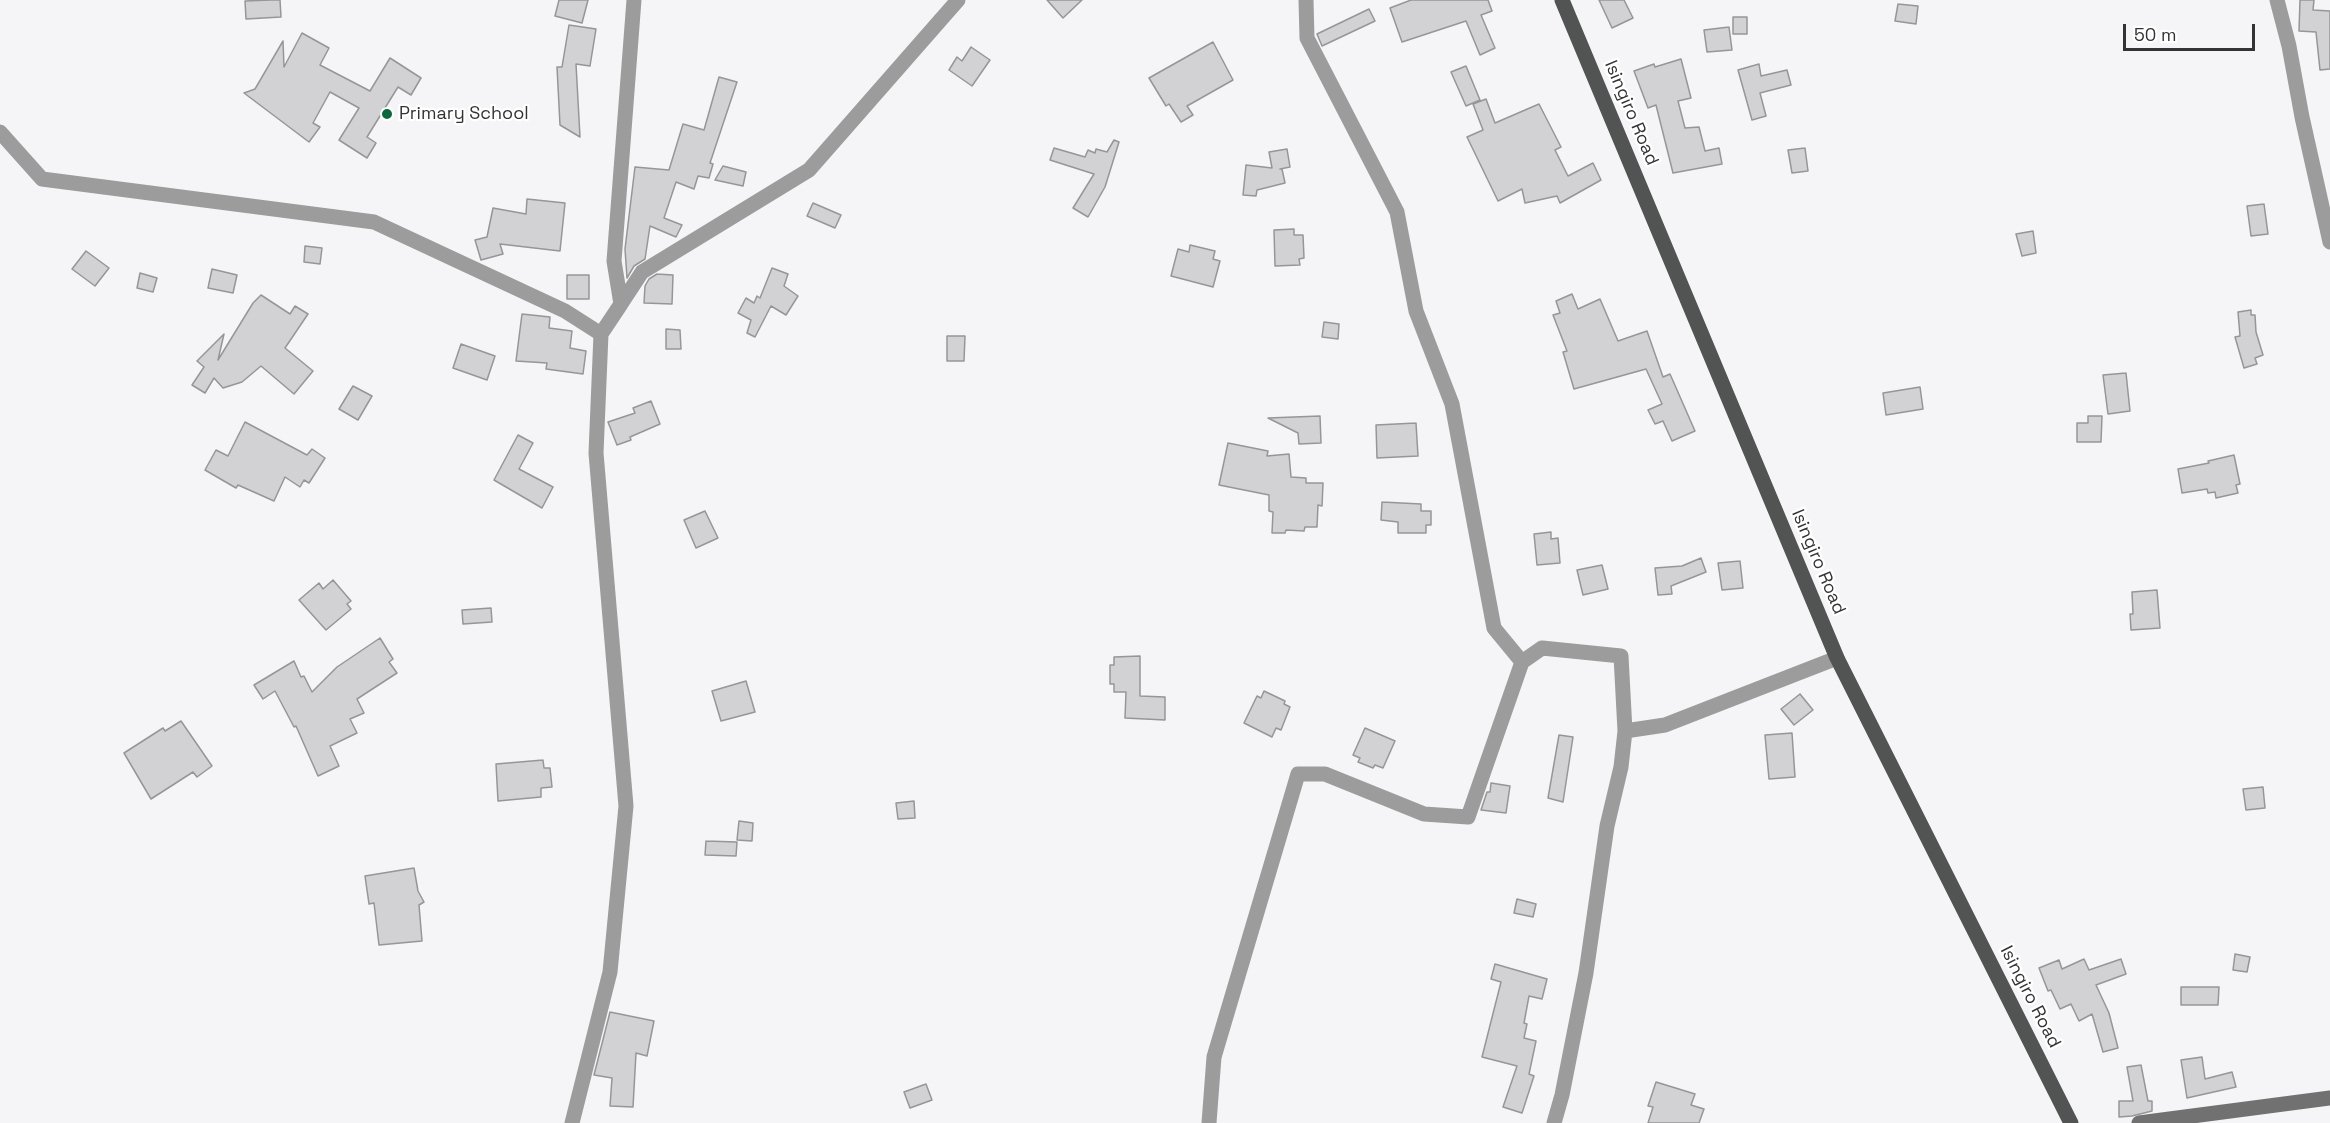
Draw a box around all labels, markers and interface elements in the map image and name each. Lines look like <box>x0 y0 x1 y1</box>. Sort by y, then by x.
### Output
scale bar <box>2126 12 2258 50</box>
text: 50 m <box>2134 23 2176 46</box>
street label: Isingiro Road <box>1599 57 1663 169</box>
place label: Primary School <box>399 103 529 125</box>
marker: Primary School <box>380 107 394 121</box>
street label: Isingiro Road <box>1786 506 1850 618</box>
street label: Isingiro Road <box>1995 942 2065 1052</box>

